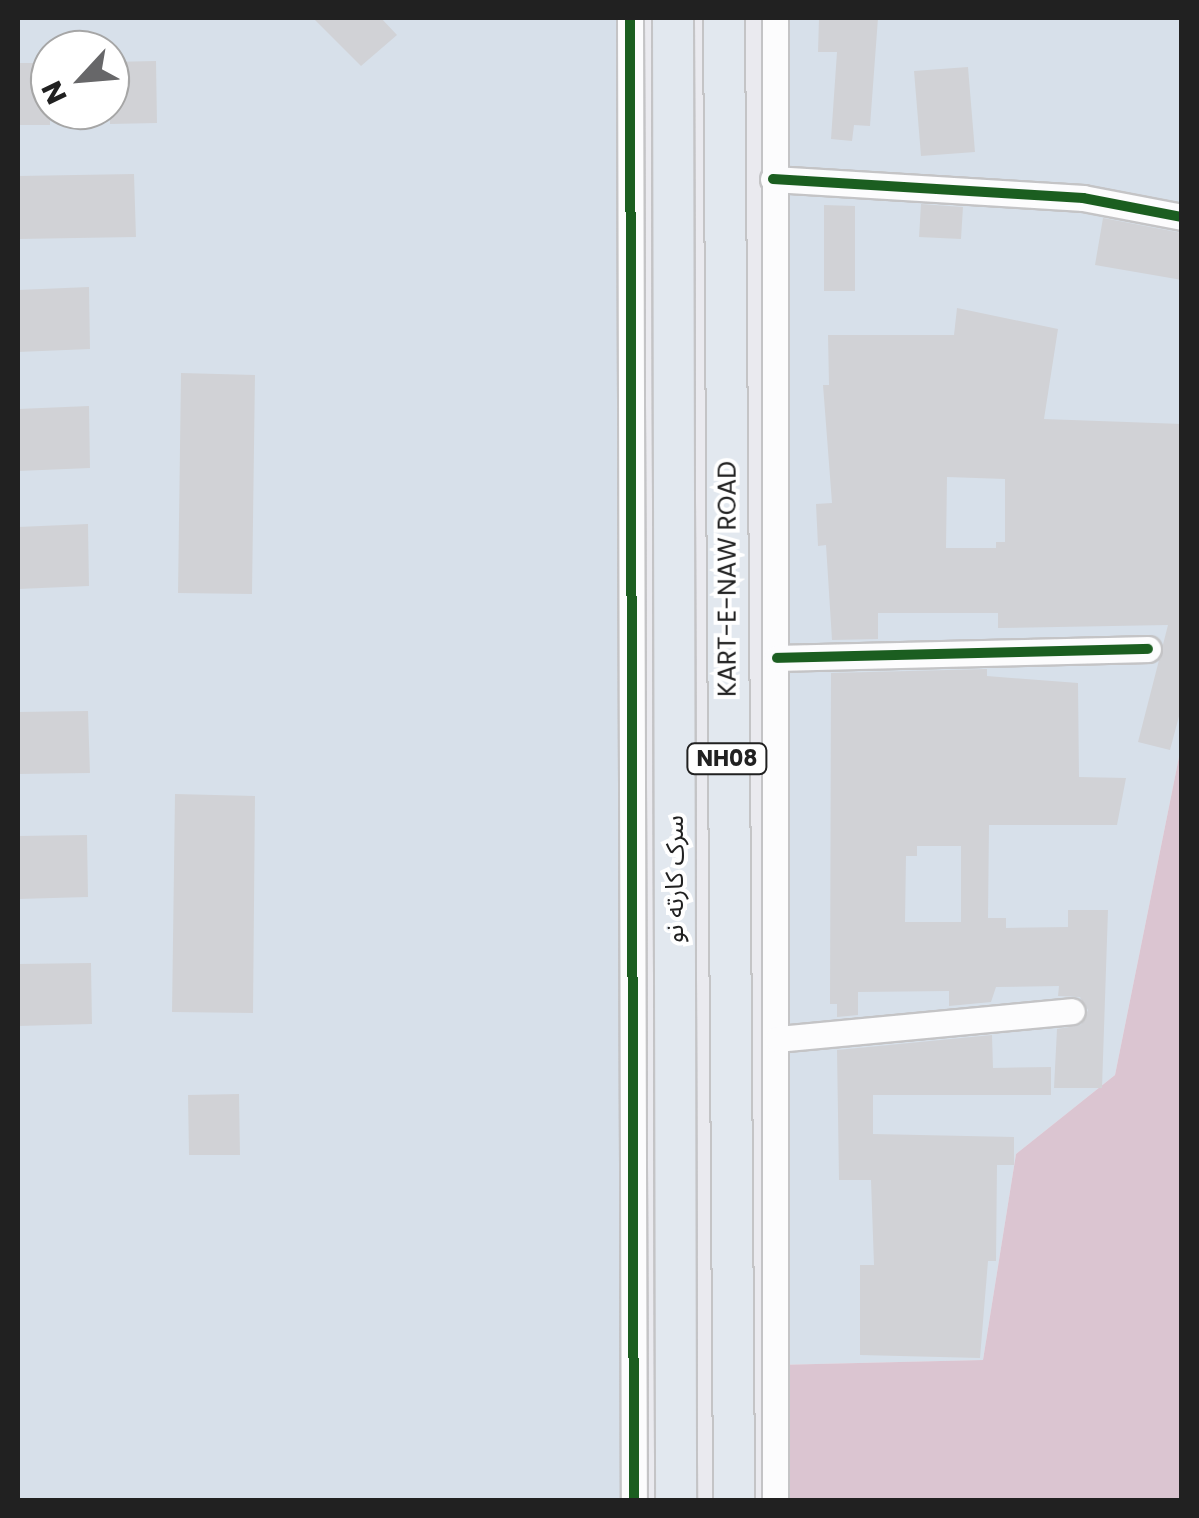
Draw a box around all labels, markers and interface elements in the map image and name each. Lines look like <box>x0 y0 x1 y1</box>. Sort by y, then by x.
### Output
north arrow <box>30 30 130 130</box>
text: N <box>32 74 77 111</box>
street label: KART-E-NAW ROAD <box>713 461 743 697</box>
road number: NH08 <box>684 742 770 776</box>
street label: سرک کارته نو <box>660 815 690 943</box>

